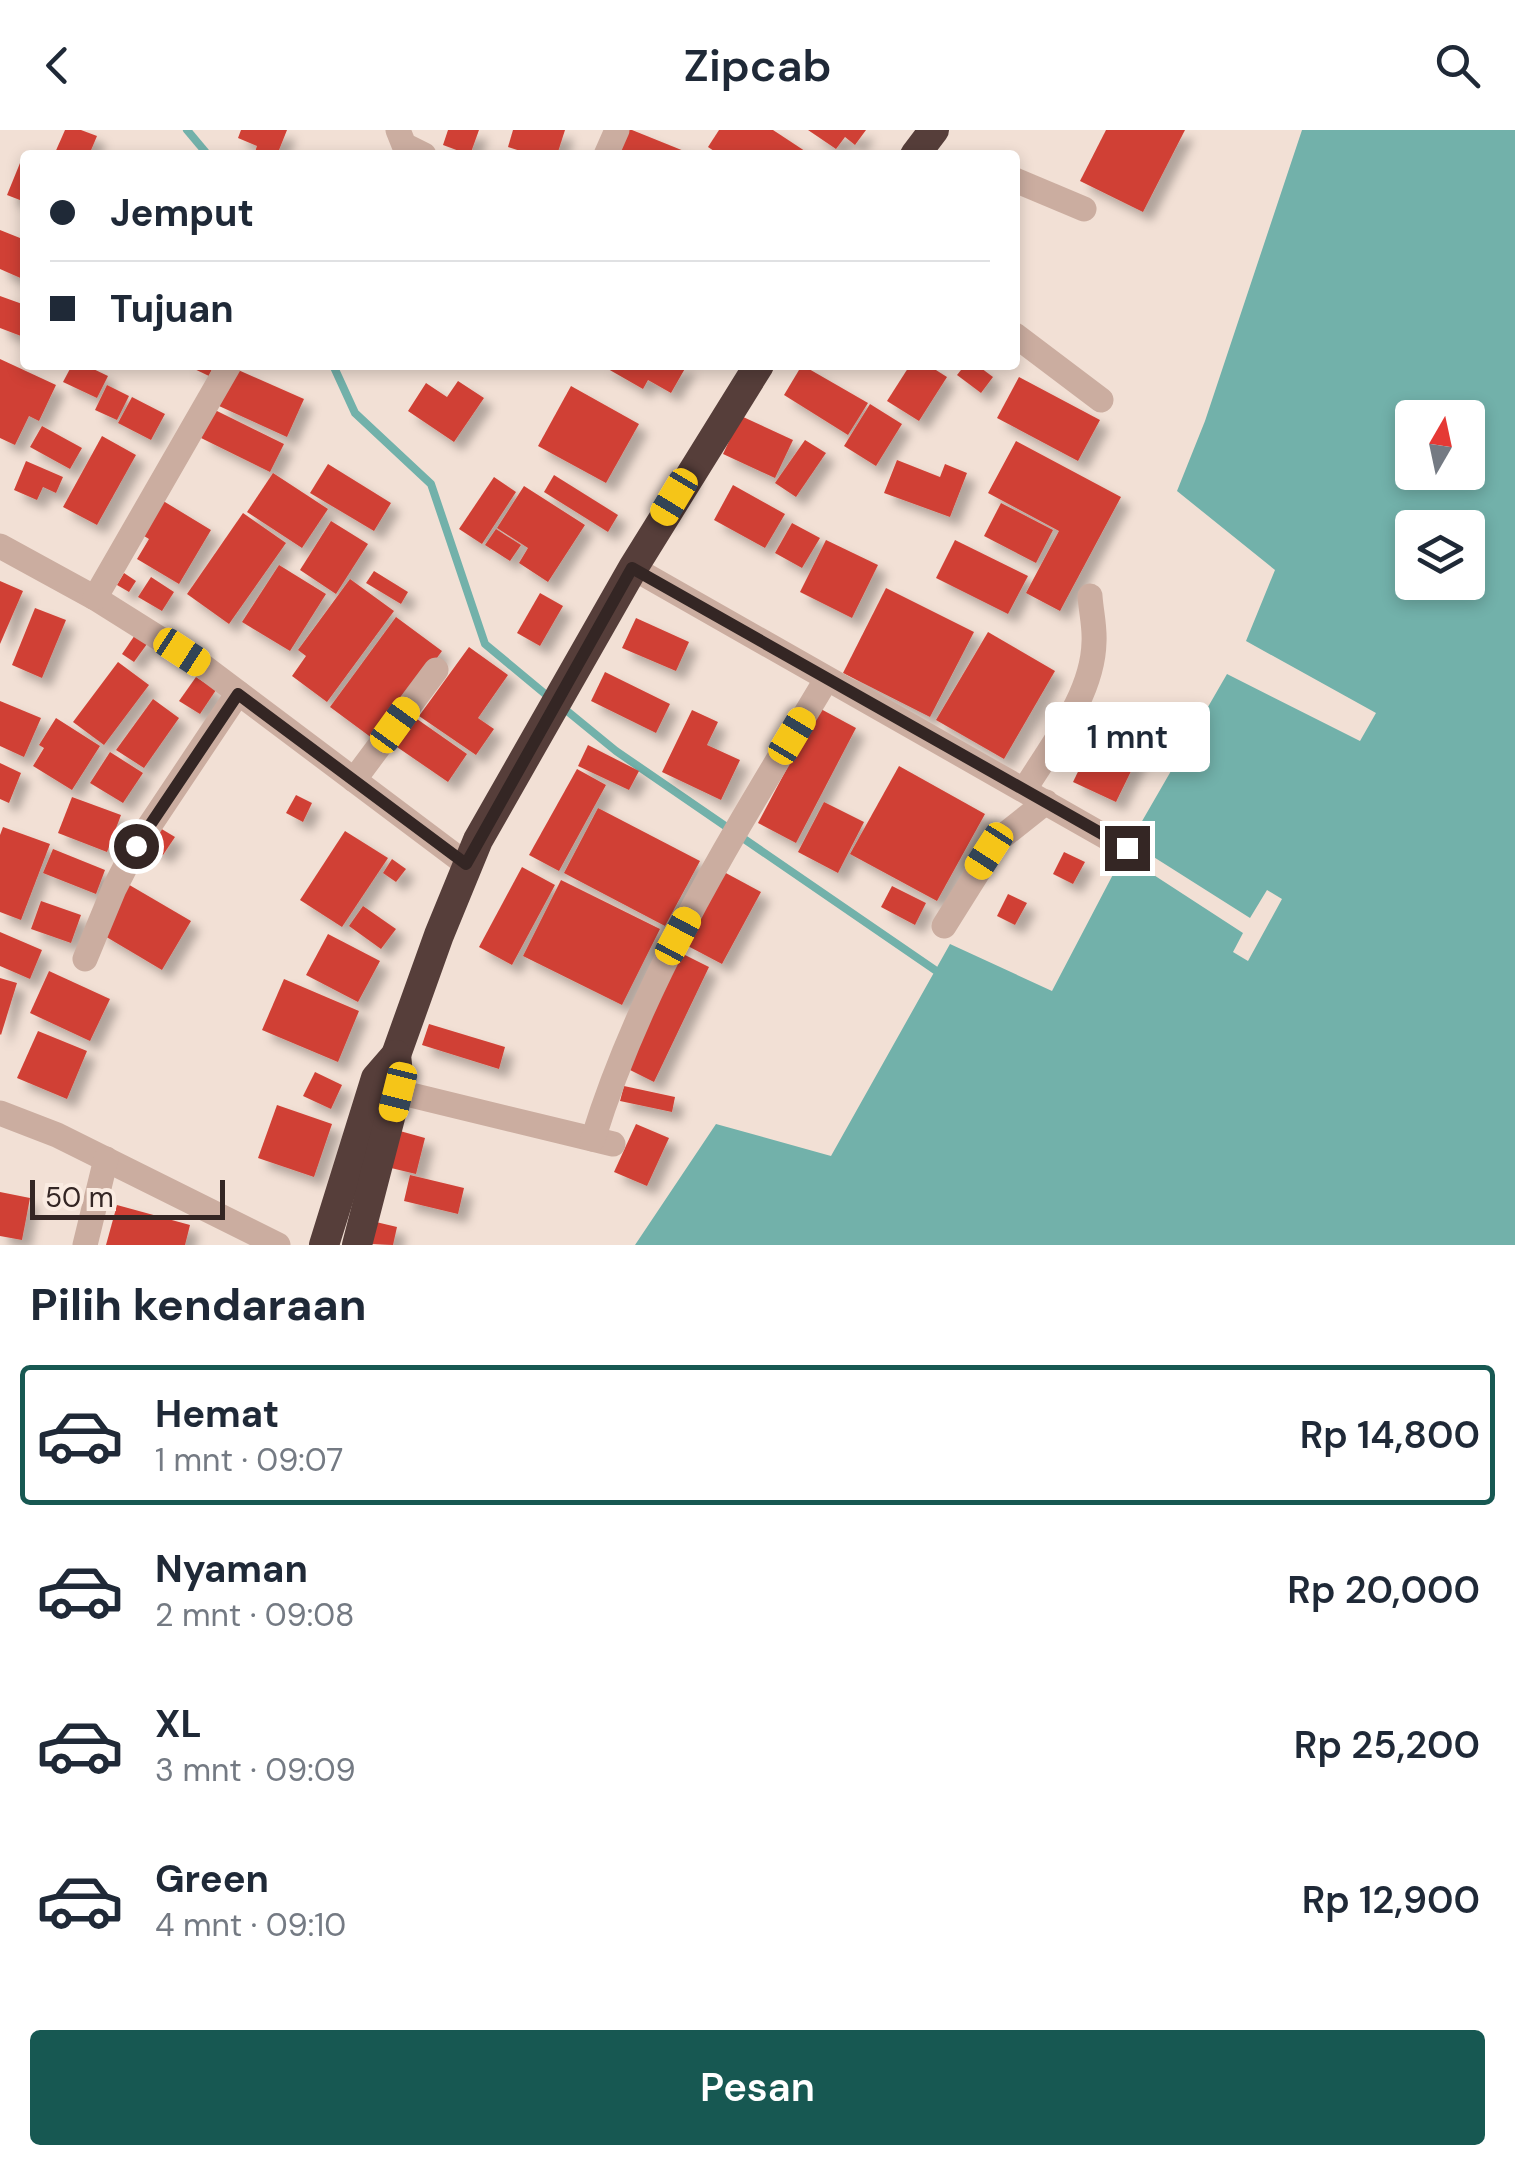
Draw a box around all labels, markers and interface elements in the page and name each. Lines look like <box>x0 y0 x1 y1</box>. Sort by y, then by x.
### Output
text: Zipcab <box>683 36 832 95</box>
icon: back <box>30 38 85 93</box>
icon: search <box>1430 38 1485 93</box>
text: Jemput <box>110 188 254 238</box>
text: Tujuan <box>110 284 234 334</box>
north arrow <box>1395 400 1485 490</box>
map controls <box>1395 400 1485 600</box>
car <box>646 464 702 530</box>
button: layers <box>1395 510 1485 600</box>
car <box>149 623 215 681</box>
car <box>365 692 425 758</box>
car <box>764 703 820 769</box>
callout: 1 mnt <box>1044 703 1210 773</box>
text: 1 mnt <box>1087 716 1168 758</box>
car <box>960 818 1018 884</box>
route start <box>114 824 159 869</box>
route end <box>1105 826 1150 871</box>
car <box>651 902 705 970</box>
car <box>376 1059 420 1125</box>
scale bar <box>30 1175 225 1220</box>
text: 50 m <box>45 1179 114 1216</box>
text: Pilih kendaraan <box>30 1275 366 1334</box>
text: Hemat <box>155 1389 279 1439</box>
icon: car <box>35 1390 125 1480</box>
text: Rp 14,800 <box>1300 1410 1480 1460</box>
text: 1 mnt · 09:07 <box>155 1439 343 1481</box>
text: Nyaman <box>155 1544 308 1594</box>
icon: car <box>35 1545 125 1635</box>
text: Rp 20,000 <box>1287 1565 1480 1615</box>
text: 2 mnt · 09:08 <box>155 1594 355 1636</box>
text: XL <box>155 1699 202 1749</box>
icon: car <box>35 1700 125 1790</box>
text: Rp 25,200 <box>1294 1720 1480 1770</box>
text: 3 mnt · 09:09 <box>155 1749 356 1791</box>
text: Green <box>155 1854 269 1904</box>
icon: car <box>35 1855 125 1945</box>
text: Rp 12,900 <box>1302 1875 1480 1925</box>
text: 4 mnt · 09:10 <box>155 1904 346 1946</box>
button: Pesan <box>30 2030 1485 2145</box>

